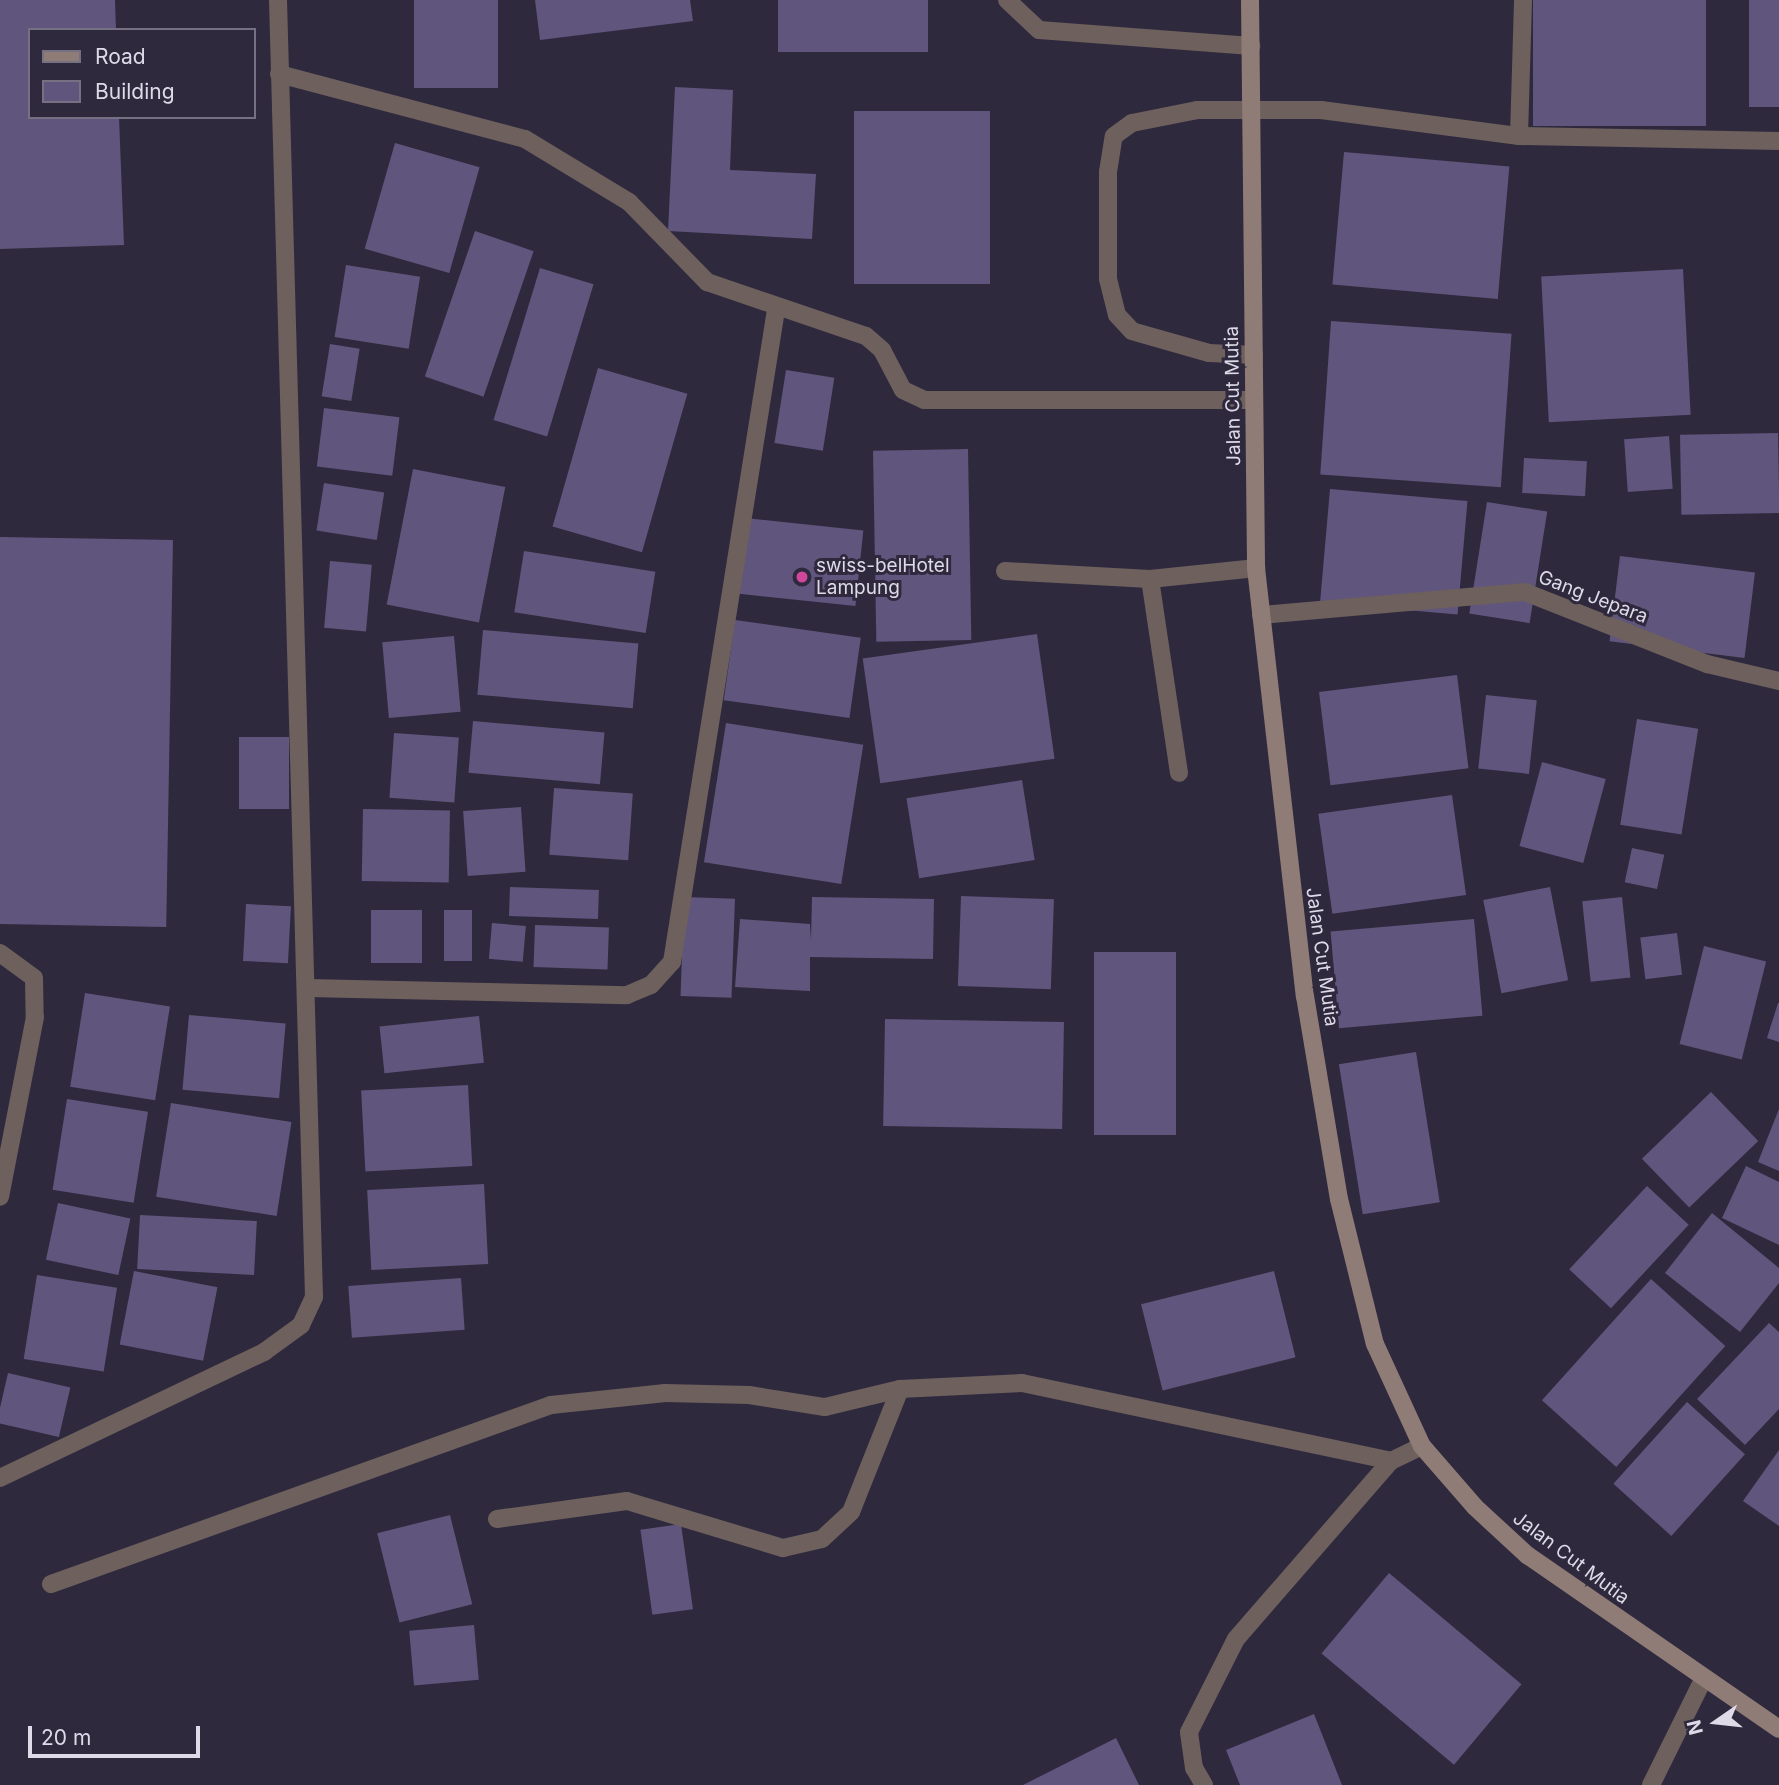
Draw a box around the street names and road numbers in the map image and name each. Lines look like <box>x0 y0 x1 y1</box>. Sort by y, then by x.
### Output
street label: Jalan Cut Mutia <box>1220 326 1246 466</box>
street label: Gang Jepara <box>1535 566 1651 628</box>
street label: Jalan Cut Mutia <box>1301 886 1343 1028</box>
street label: Jalan Cut Mutia <box>1508 1507 1634 1609</box>

